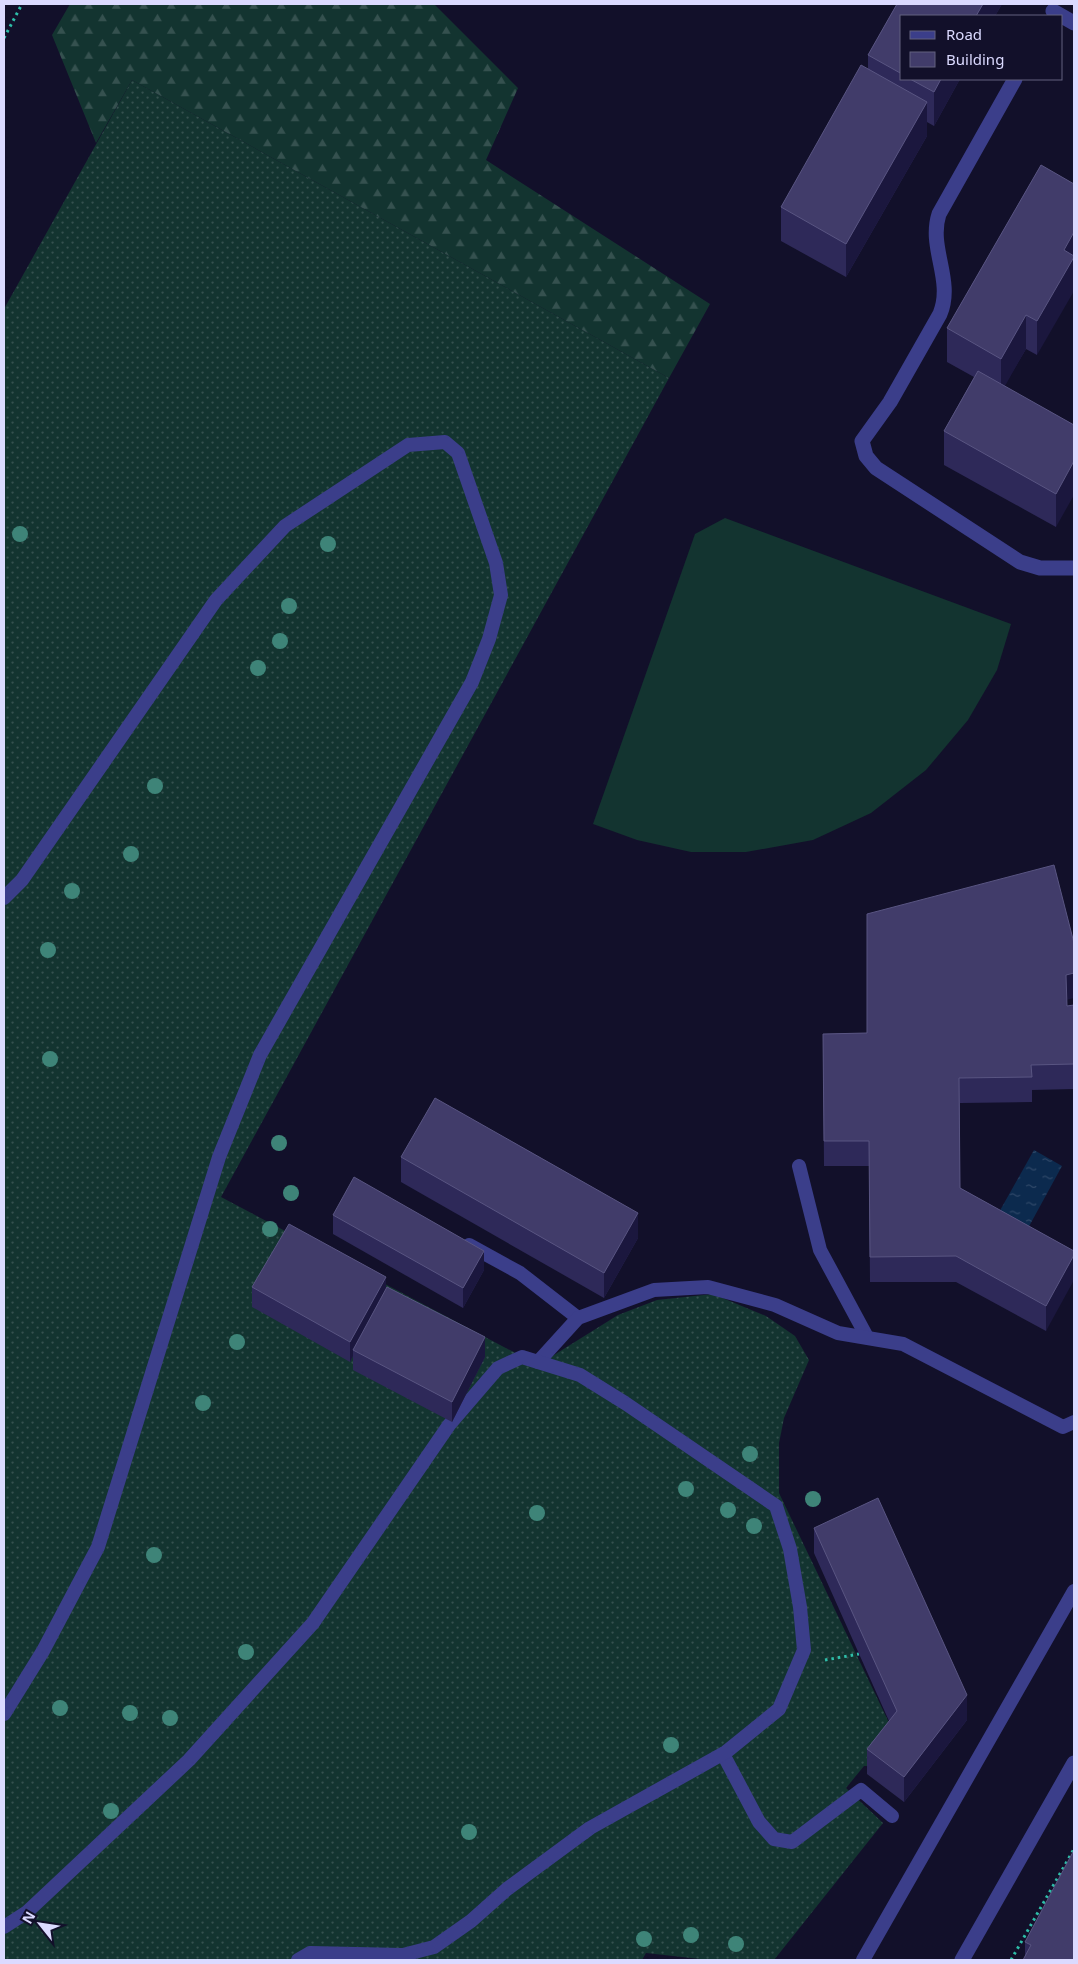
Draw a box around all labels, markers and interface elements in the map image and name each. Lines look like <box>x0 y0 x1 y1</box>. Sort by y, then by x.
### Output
legend <box>900 15 1063 80</box>
text: Road <box>946 24 982 44</box>
text: Building <box>946 49 1004 69</box>
north arrow <box>15 1899 65 1949</box>
text: N <box>17 1908 39 1927</box>

